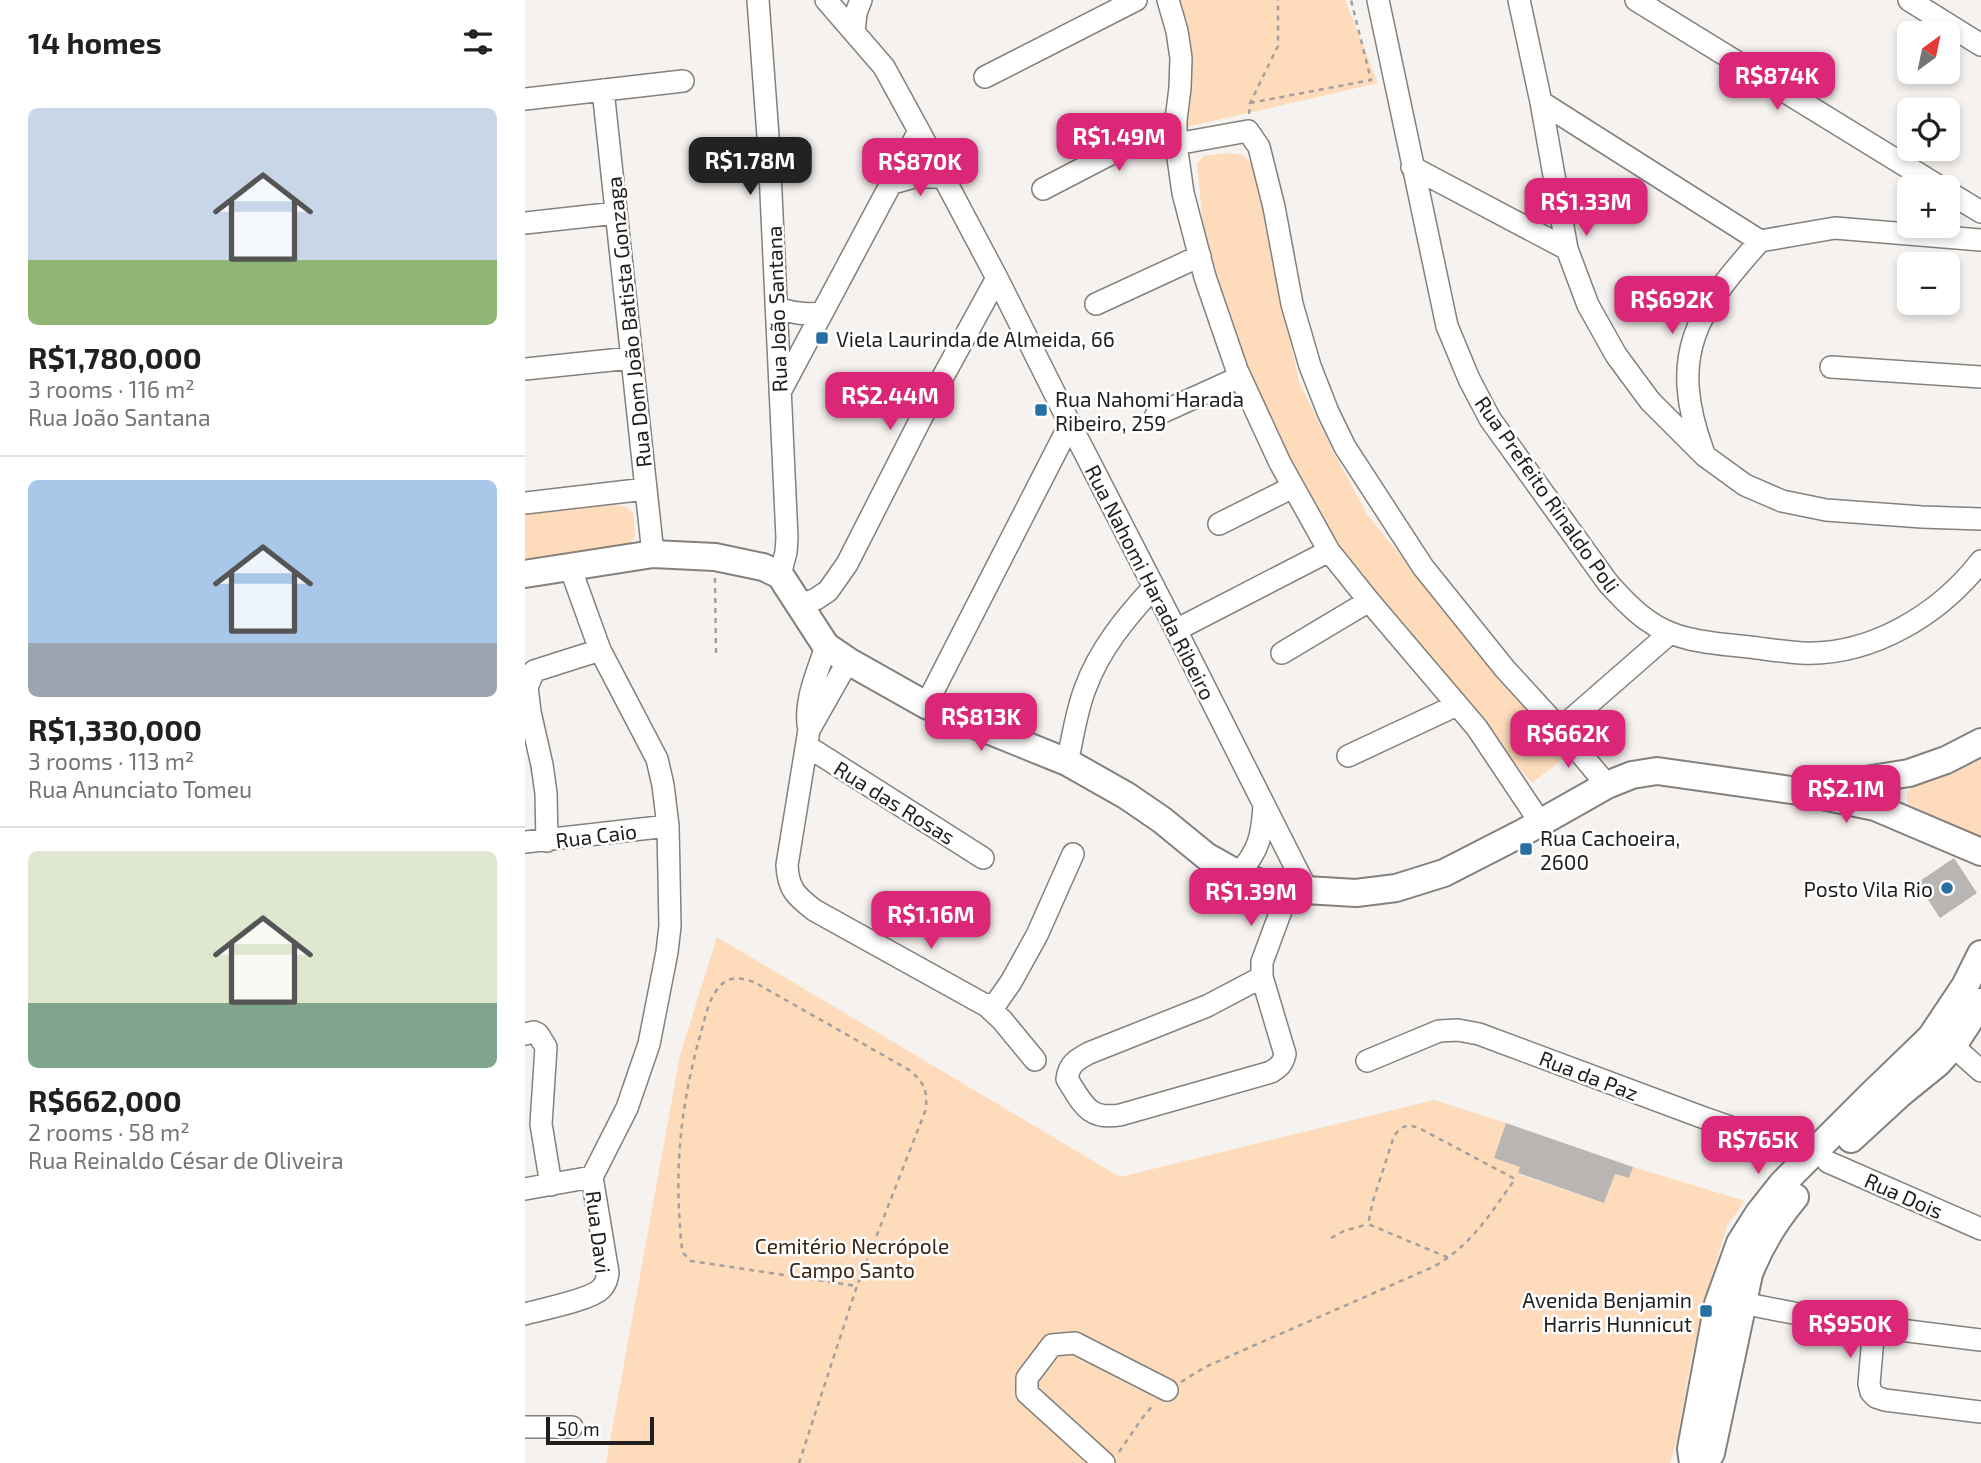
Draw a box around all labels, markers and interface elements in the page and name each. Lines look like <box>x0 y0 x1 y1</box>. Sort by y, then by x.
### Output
north arrow <box>1897 21 1960 84</box>
map controls <box>1897 21 1960 315</box>
icon: filters <box>459 23 497 61</box>
text: 14 homes <box>28 24 162 60</box>
pin: R$874K <box>1720 52 1834 112</box>
text: R$874K <box>1735 61 1819 89</box>
button: locate <box>1897 98 1960 161</box>
pin: R$1.49M <box>1054 114 1184 173</box>
text: R$1.49M <box>1073 122 1165 150</box>
pin: R$1.78M <box>685 138 815 197</box>
pin: R$870K <box>863 138 977 198</box>
text: R$1.78M <box>705 146 795 174</box>
text: R$870K <box>878 147 962 175</box>
icon: home <box>200 154 326 280</box>
street label: Rua Dom João Batista Gonzaga <box>600 175 656 469</box>
button: + <box>1897 175 1960 238</box>
pin: R$1.33M <box>1521 178 1651 238</box>
text: R$1.33M <box>1541 187 1631 215</box>
street label: Rua João Santana <box>761 225 791 393</box>
button: − <box>1897 252 1960 315</box>
pin: R$692K <box>1615 276 1729 336</box>
text: R$692K <box>1630 285 1714 313</box>
place label: Viela Laurinda de Almeida, 66 <box>836 326 1115 351</box>
marker: Viela Laurinda de Almeida, 66 <box>814 330 830 346</box>
text: R$1,780,000 <box>28 339 202 375</box>
pin: R$2.44M <box>825 372 955 432</box>
text: 3 rooms · 116 m² <box>28 375 195 403</box>
text: R$2.44M <box>841 381 939 409</box>
place label: Rua Nahomi Harada Ribeiro, 259 <box>1055 386 1244 435</box>
street label: Rua Prefeito Rinaldo Poli <box>1471 391 1625 597</box>
marker: Rua Nahomi Harada Ribeiro, 259 <box>1033 402 1049 418</box>
text: Rua João Santana <box>28 403 211 431</box>
street label: Rua Nahomi Harada Ribeiro <box>1081 460 1221 704</box>
icon: home <box>200 526 326 652</box>
pin: R$813K <box>924 694 1038 753</box>
text: R$813K <box>941 702 1021 730</box>
pin: R$662K <box>1511 710 1625 770</box>
text: R$1,330,000 <box>28 711 202 747</box>
text: R$662K <box>1526 719 1610 747</box>
text: 3 rooms · 113 m² <box>28 747 194 775</box>
street label: Rua das Rosas <box>830 755 960 849</box>
pin: R$2.1M <box>1789 766 1903 825</box>
text: R$2.1M <box>1807 774 1885 802</box>
text: Rua Anunciato Tomeu <box>28 775 252 803</box>
street label: Rua Caio <box>554 818 638 852</box>
place label: Rua Cachoeira, 2600 <box>1540 825 1680 874</box>
marker: Rua Cachoeira, 2600 <box>1518 841 1534 857</box>
pin: R$1.39M <box>1186 869 1316 928</box>
place label: Posto Vila Rio <box>1803 876 1933 901</box>
text: R$1.39M <box>1205 877 1297 905</box>
marker: Posto Vila Rio <box>1939 880 1955 896</box>
pin: R$1.16M <box>866 892 996 951</box>
icon: home <box>200 897 326 1023</box>
text: R$1.16M <box>887 900 975 928</box>
street label: Rua da Paz <box>1536 1045 1642 1105</box>
text: R$662,000 <box>28 1082 182 1118</box>
pin: R$765K <box>1701 1116 1815 1176</box>
text: 2 rooms · 58 m² <box>28 1118 190 1146</box>
text: R$765K <box>1717 1125 1799 1153</box>
text: Rua Reinaldo César de Oliveira <box>28 1146 344 1174</box>
street label: Rua Dois <box>1861 1167 1947 1223</box>
street label: Rua Davi <box>582 1189 616 1275</box>
park label: Cemitério Necrópole Campo Santo <box>755 1233 949 1282</box>
place label: Avenida Benjamin Harris Hunnicut <box>1522 1287 1692 1336</box>
pin: R$950K <box>1793 1300 1907 1360</box>
marker: Avenida Benjamin Harris Hunnicut <box>1698 1303 1714 1319</box>
text: R$950K <box>1808 1309 1892 1337</box>
scale bar <box>546 1414 655 1446</box>
text: 50 m <box>557 1417 600 1440</box>

